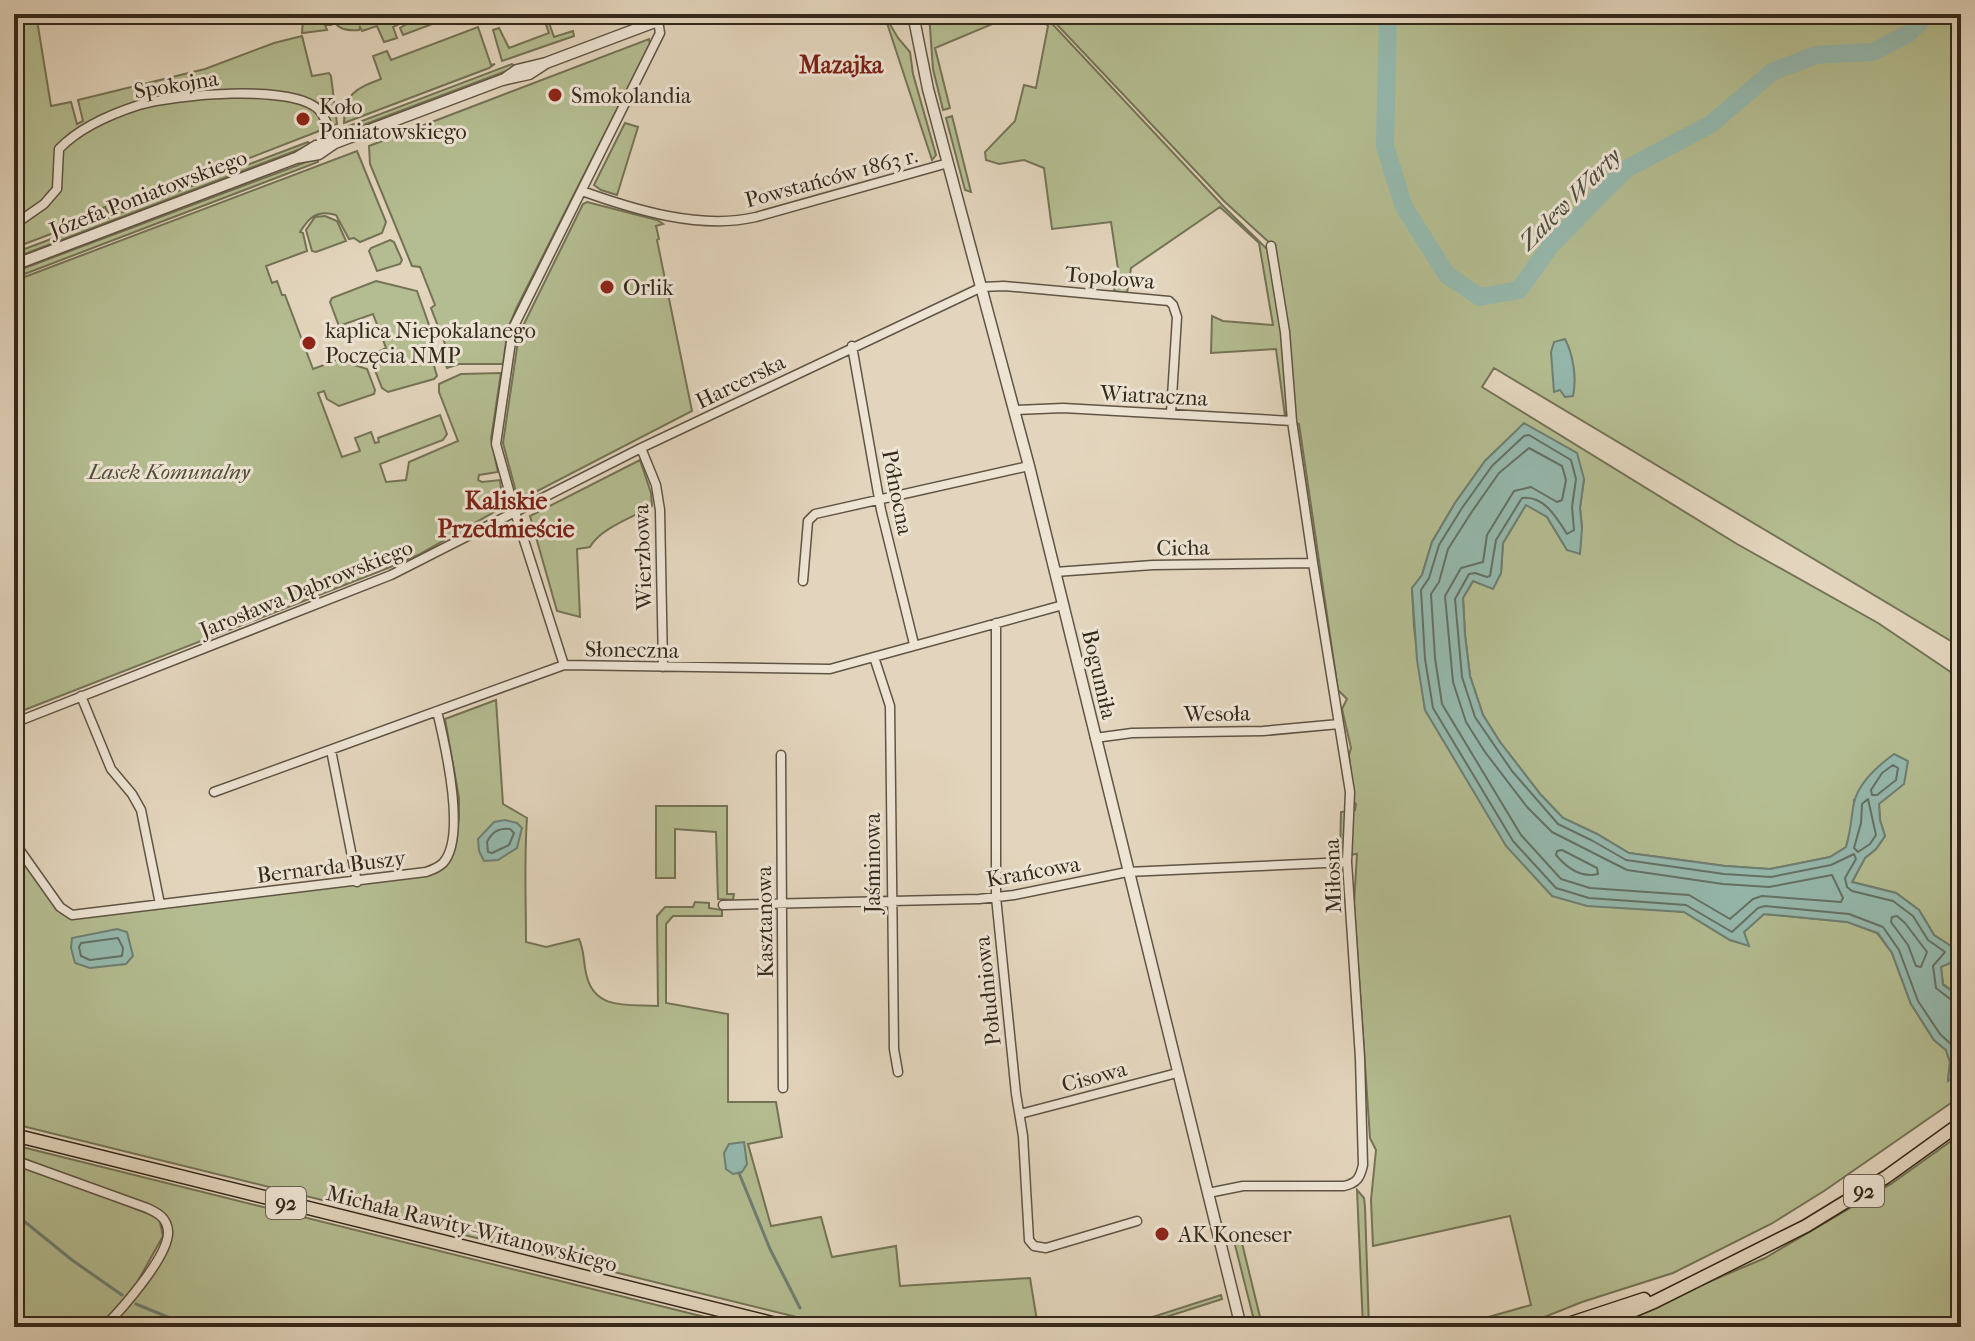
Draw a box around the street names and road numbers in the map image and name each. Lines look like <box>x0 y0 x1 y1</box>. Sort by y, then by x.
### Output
street label: Spokojna <box>132 65 221 104</box>
street label: Powstańców 1863 r. <box>742 142 920 214</box>
street label: Józefa Poniatowskiego <box>44 144 251 244</box>
street label: Topolowa <box>1064 261 1157 295</box>
street label: Harcerska <box>691 349 790 415</box>
street label: Wiatraczna <box>1098 380 1209 412</box>
street label: Północna <box>876 447 918 538</box>
street label: Wierzbowa <box>628 503 658 612</box>
street label: Jarosława Dąbrowskiego <box>194 534 417 644</box>
street label: Cicha <box>1156 535 1211 561</box>
street label: Bogumiła <box>1076 627 1122 722</box>
street label: Słoneczna <box>585 636 680 664</box>
street label: Wesoła <box>1183 700 1251 728</box>
street label: Jaśminowa <box>860 812 886 915</box>
street label: Miłosna <box>1319 837 1347 914</box>
street label: Bernarda Buszy <box>255 845 408 889</box>
street label: Krańcowa <box>984 851 1083 893</box>
street label: Kasztanowa <box>751 865 779 978</box>
street label: Południowa <box>969 934 1007 1047</box>
street label: Cisowa <box>1059 1056 1130 1098</box>
road number: 92 <box>1844 1175 1884 1207</box>
street label: Michała Rawity-Witanowskiego <box>324 1180 620 1278</box>
road number: 92 <box>266 1187 306 1219</box>

